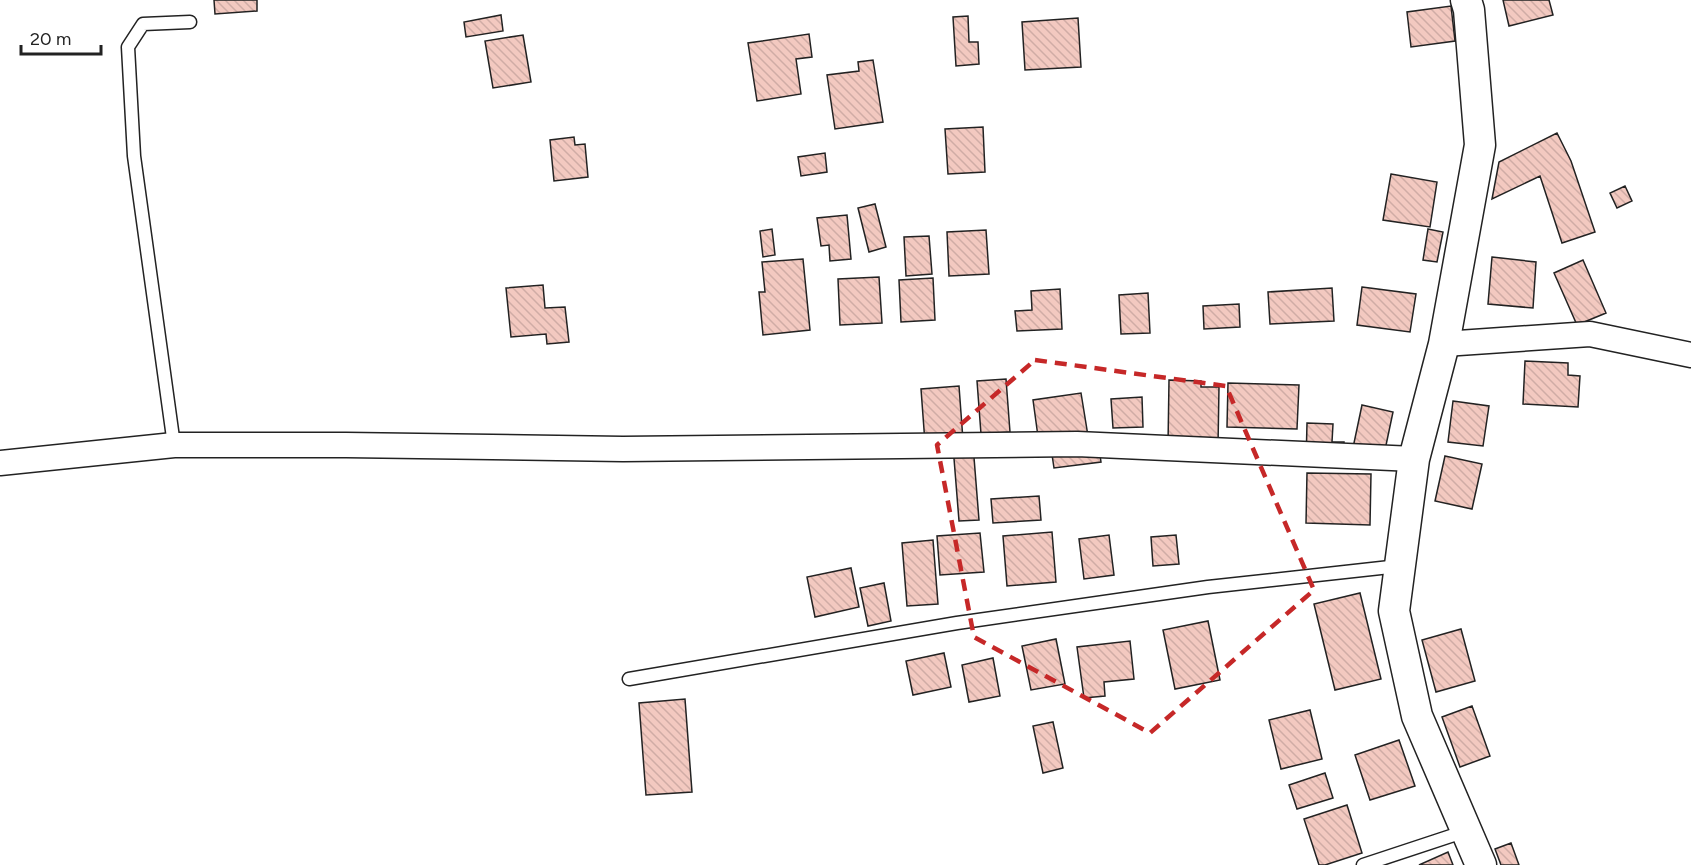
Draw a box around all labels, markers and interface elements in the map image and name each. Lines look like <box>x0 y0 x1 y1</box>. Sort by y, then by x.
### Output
scale bar <box>21 18 100 56</box>
text: 20 m <box>30 28 71 50</box>

